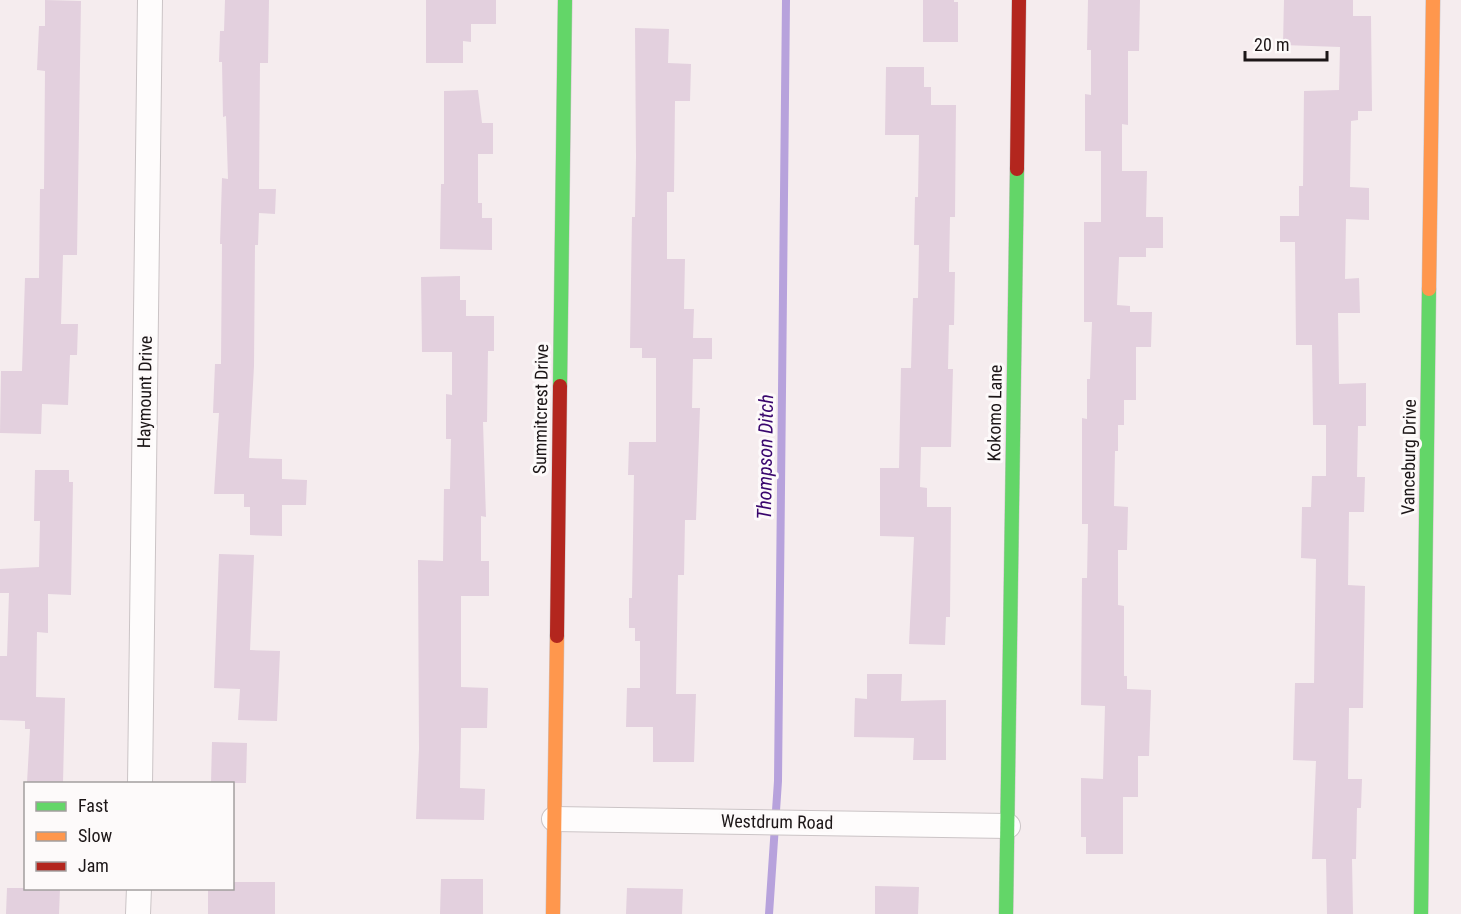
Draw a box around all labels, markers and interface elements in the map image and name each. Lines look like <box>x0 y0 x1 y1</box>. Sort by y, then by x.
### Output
scale bar <box>1245 24 1328 62</box>
text: 20 m <box>1254 34 1289 55</box>
street label: Haymount Drive <box>133 336 156 448</box>
street label: Summitcrest Drive <box>529 344 552 474</box>
street label: Kokomo Lane <box>983 364 1006 462</box>
water label: Thompson Ditch <box>752 394 778 520</box>
street label: Vanceburg Drive <box>1397 399 1420 515</box>
legend <box>24 782 234 890</box>
text: Fast <box>78 795 109 816</box>
street label: Westdrum Road <box>721 810 833 833</box>
text: Slow <box>78 825 113 846</box>
text: Jam <box>78 855 109 876</box>

